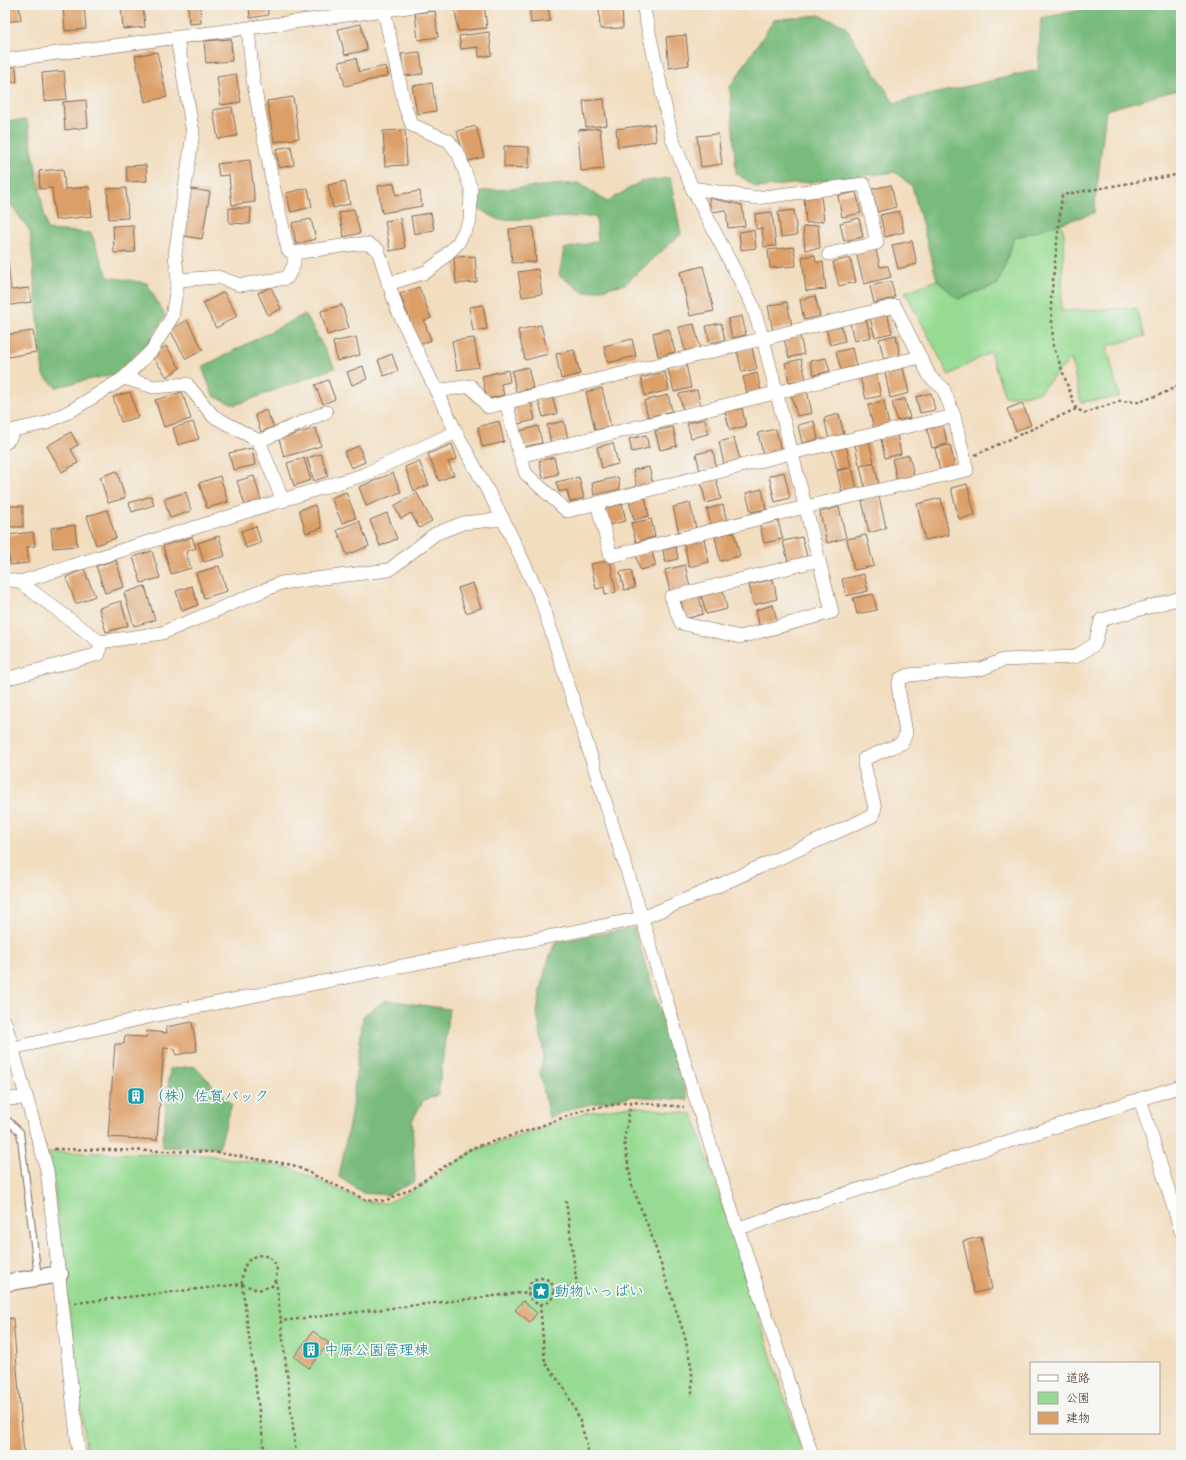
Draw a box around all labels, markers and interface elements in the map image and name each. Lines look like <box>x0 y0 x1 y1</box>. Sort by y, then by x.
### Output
building icon: （株）佐賀パック <box>126 1086 146 1106</box>
place label: （株）佐賀パック <box>149 1086 269 1107</box>
place icon: 動物いっぱい <box>531 1281 551 1301</box>
place label: 動物いっぱい <box>554 1281 644 1302</box>
building icon: 中原公園管理棟 <box>301 1340 321 1360</box>
place label: 中原公園管理棟 <box>324 1340 429 1361</box>
legend <box>1030 1362 1160 1434</box>
text: 道路 <box>1066 1370 1090 1387</box>
text: 公園 <box>1066 1390 1090 1407</box>
text: 建物 <box>1066 1410 1090 1427</box>

